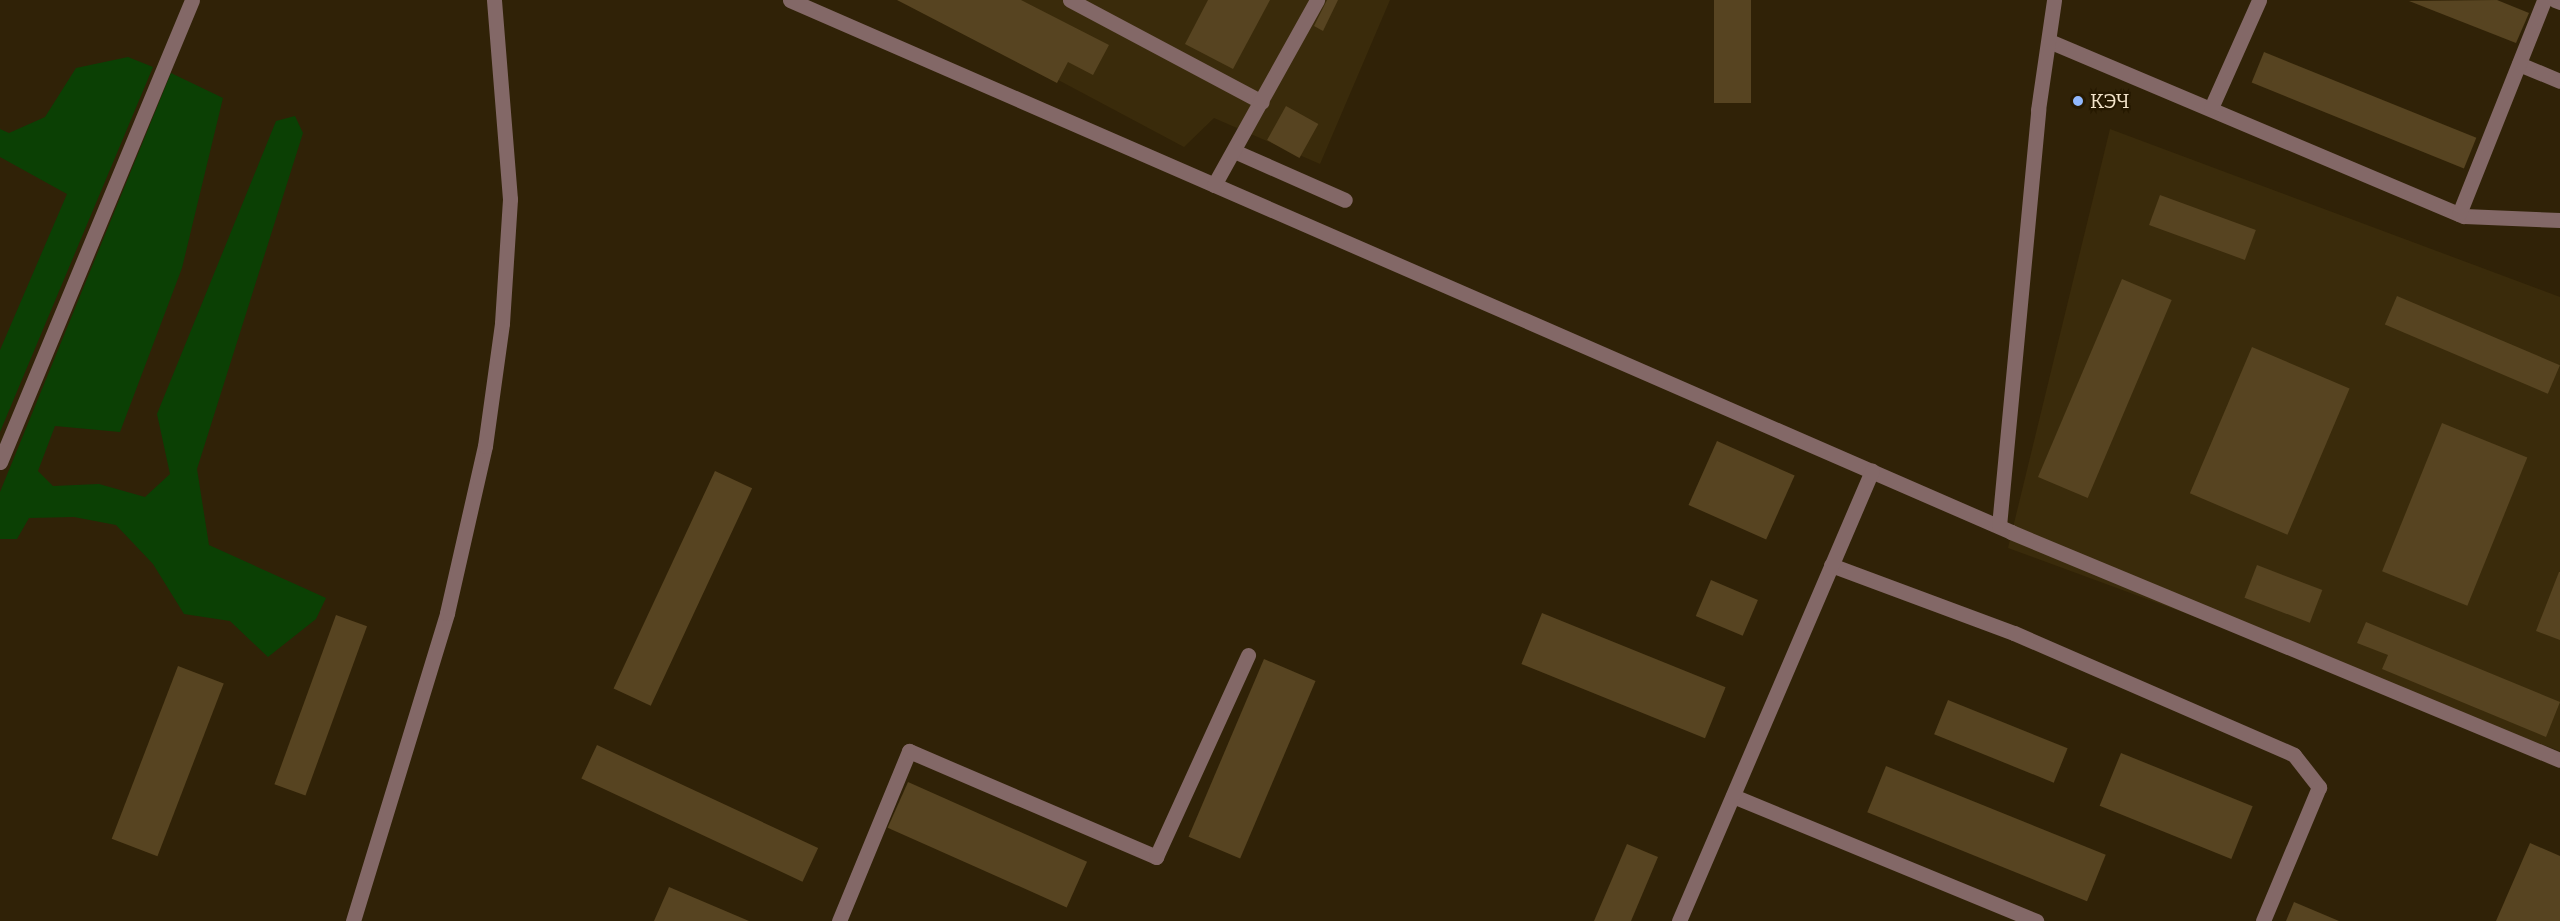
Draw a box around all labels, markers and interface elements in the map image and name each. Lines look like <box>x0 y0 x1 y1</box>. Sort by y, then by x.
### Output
place label: КЭЧ <box>2090 89 2130 113</box>
marker: КЭЧ <box>2071 94 2085 108</box>

